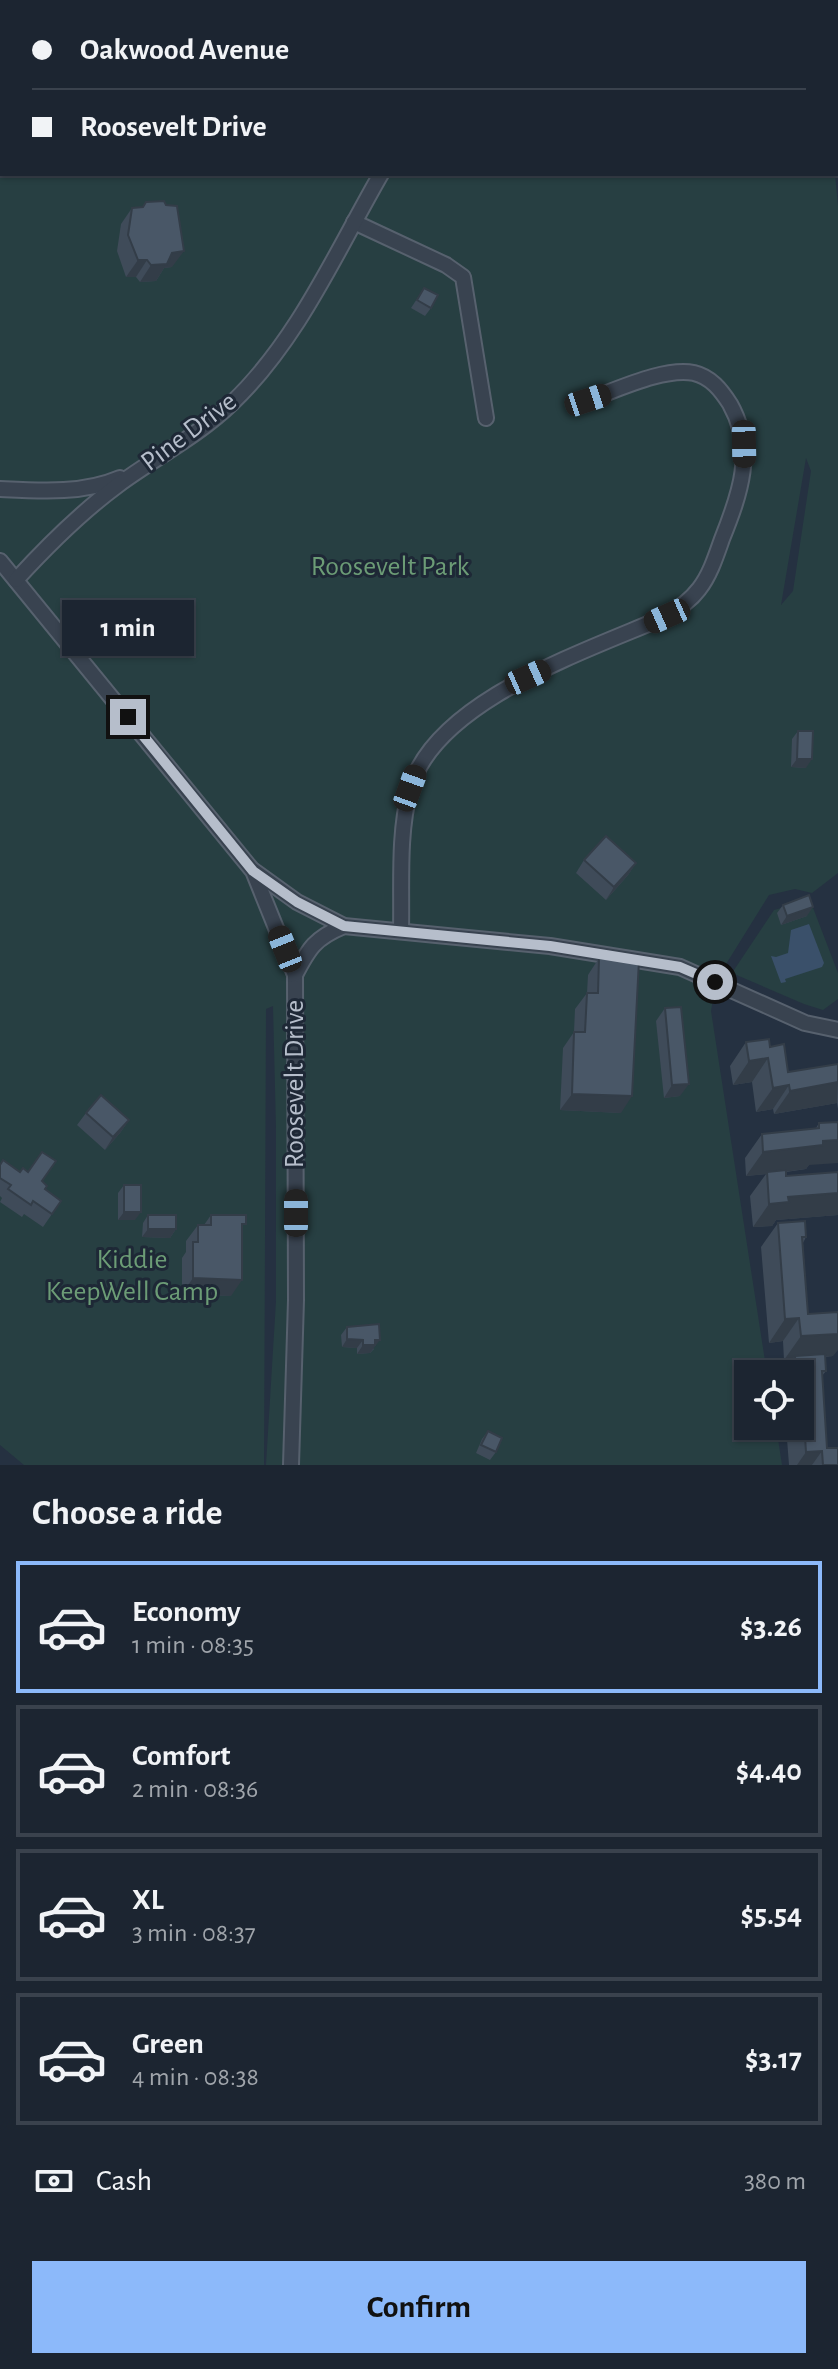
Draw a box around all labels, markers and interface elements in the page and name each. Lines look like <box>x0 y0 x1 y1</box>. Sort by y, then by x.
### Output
text: Oakwood Avenue <box>80 35 289 65</box>
text: Roosevelt Drive <box>80 112 267 142</box>
car <box>561 381 615 419</box>
street label: Pine Drive <box>136 387 242 477</box>
car <box>732 420 756 468</box>
park label: Roosevelt Park <box>311 553 469 581</box>
car <box>640 595 694 637</box>
callout: 1 min <box>62 601 194 657</box>
text: 1 min <box>101 615 155 641</box>
car <box>501 656 555 698</box>
route end <box>110 699 146 735</box>
car <box>391 761 429 815</box>
car <box>265 922 305 976</box>
route start <box>697 964 733 1000</box>
street label: Roosevelt Drive <box>281 1000 309 1168</box>
car <box>284 1189 308 1237</box>
park label: Kiddie KeepWell Camp <box>46 1246 218 1306</box>
map controls <box>734 1360 814 1440</box>
button: locate <box>734 1360 814 1440</box>
text: Choose a ride <box>32 1495 222 1531</box>
icon: car <box>36 1591 108 1663</box>
text: Economy <box>132 1597 241 1627</box>
text: $3.26 <box>740 1612 802 1642</box>
text: 1 min · 08:35 <box>132 1632 254 1658</box>
icon: car <box>36 1735 108 1807</box>
text: Comfort <box>132 1741 231 1771</box>
text: $4.40 <box>736 1756 802 1786</box>
text: 2 min · 08:36 <box>132 1776 258 1802</box>
icon: car <box>36 1879 108 1951</box>
text: XL <box>132 1885 164 1915</box>
text: $5.54 <box>741 1900 802 1930</box>
text: 3 min · 08:37 <box>132 1920 256 1946</box>
icon: car <box>36 2023 108 2095</box>
text: Green <box>132 2029 204 2059</box>
text: $3.17 <box>745 2044 802 2074</box>
text: 4 min · 08:38 <box>132 2064 259 2090</box>
icon: cash <box>32 2159 76 2203</box>
text: Cash <box>96 2166 152 2196</box>
text: 380 m <box>744 2168 806 2194</box>
button: Confirm <box>32 2261 806 2353</box>

